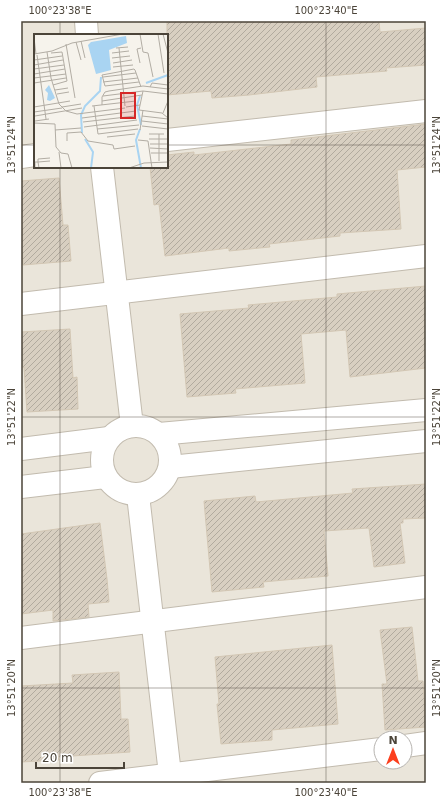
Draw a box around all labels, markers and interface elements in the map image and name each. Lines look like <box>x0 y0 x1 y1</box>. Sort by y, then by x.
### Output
text: 100°23'38"E <box>28 5 92 16</box>
text: 100°23'40"E <box>294 5 358 16</box>
inset map <box>34 34 168 168</box>
text: 13°51'24"N <box>6 116 17 174</box>
text: 13°51'24"N <box>431 116 442 174</box>
text: 13°51'22"N <box>6 388 17 446</box>
text: 13°51'22"N <box>431 388 442 446</box>
text: 13°51'20"N <box>6 659 17 717</box>
text: 13°51'20"N <box>431 659 442 717</box>
north arrow <box>373 730 413 770</box>
text: N <box>388 734 398 747</box>
scale bar <box>36 744 124 770</box>
text: 20 m <box>42 751 73 765</box>
text: 100°23'38"E <box>28 787 92 798</box>
text: 100°23'40"E <box>294 787 358 798</box>

